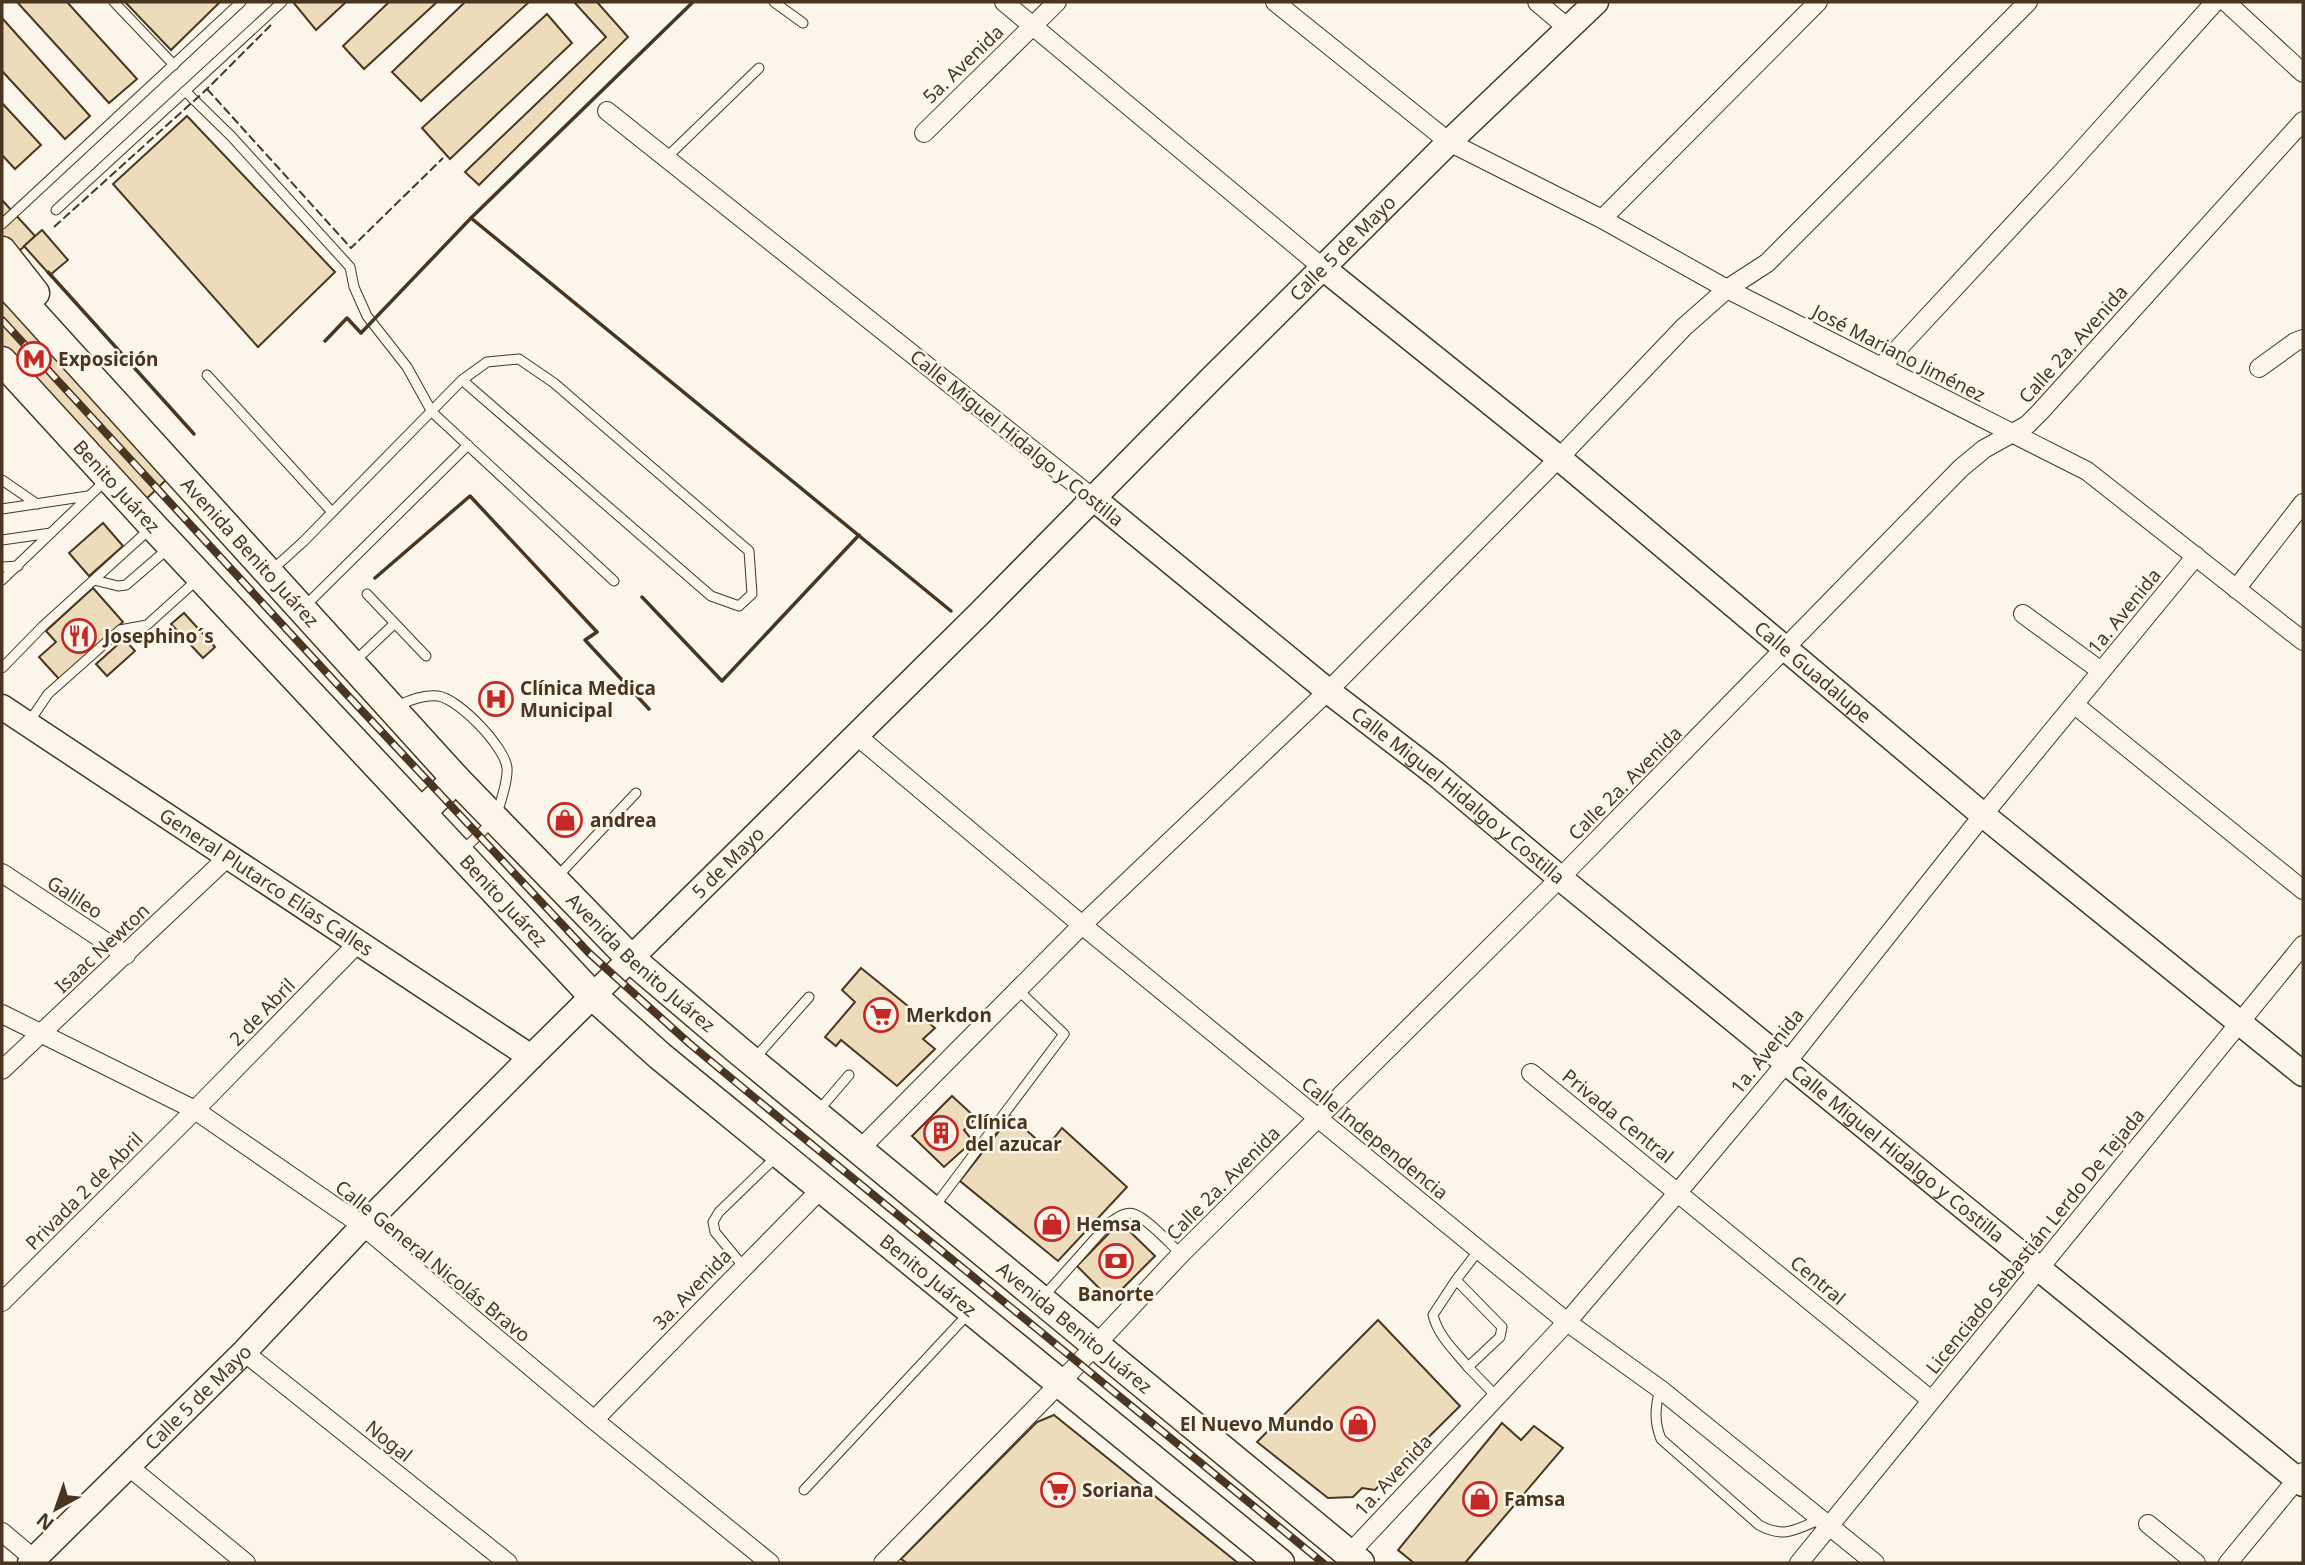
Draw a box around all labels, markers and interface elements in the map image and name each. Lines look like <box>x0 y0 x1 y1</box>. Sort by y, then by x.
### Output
street label: 5a. Avenida <box>917 19 1009 109</box>
street label: Calle 5 de Mayo <box>1284 189 1401 307</box>
street label: Calle 2a. Avenida <box>2013 279 2133 409</box>
street label: José Mariano Jiménez <box>1806 297 1990 408</box>
metro station icon: Exposición <box>15 340 53 378</box>
street label: Calle Miguel Hidalgo y Costilla <box>905 344 1129 532</box>
place label: Exposición <box>58 346 158 372</box>
street label: Benito Juárez <box>67 434 166 539</box>
street label: Avenida Benito Juárez <box>175 472 325 633</box>
street label: 1a. Avenida <box>2081 563 2167 659</box>
street label: Calle Guadalupe <box>1749 615 1877 729</box>
restaurant icon: Josephino´s <box>60 617 98 655</box>
place label: Josephino´s <box>102 623 214 649</box>
place label: Clínica Medica Municipal <box>520 675 656 723</box>
hospital icon: Clínica Medica Municipal <box>477 680 515 718</box>
street label: Calle Miguel Hidalgo y Costilla <box>1346 701 1571 890</box>
street label: Calle 2a. Avenida <box>1562 720 1688 846</box>
shop icon: andrea <box>546 801 584 839</box>
street label: General Plutarco Elías Calles <box>154 802 378 962</box>
place label: andrea <box>590 807 657 833</box>
street label: 5 de Mayo <box>686 821 770 904</box>
street label: Benito Juárez <box>454 849 554 953</box>
street label: Galileo <box>42 869 108 925</box>
street label: Avenida Benito Juárez <box>561 887 721 1038</box>
street label: Isaac Newton <box>49 897 155 999</box>
street label: 2 de Abril <box>223 973 301 1051</box>
supermarket icon: Merkdon <box>862 996 900 1034</box>
place label: Merkdon <box>906 1002 992 1028</box>
street label: 1a. Avenida <box>1724 1003 1810 1099</box>
street label: Calle Miguel Hidalgo y Costilla <box>1786 1059 2010 1248</box>
street label: Privada Central <box>1557 1063 1679 1169</box>
street label: Calle Independencia <box>1296 1071 1454 1205</box>
street label: Licenciado Sebastián Lerdo De Tejada <box>1920 1103 2150 1379</box>
place label: Clínica del azucar <box>965 1109 1062 1157</box>
building icon: Clínica del azucar <box>922 1114 960 1152</box>
street label: Calle 2a. Avenida <box>1160 1120 1286 1246</box>
street label: Privada 2 de Abril <box>19 1126 149 1256</box>
street label: Calle General Nicolás Bravo <box>330 1174 536 1348</box>
shop icon: Hemsa <box>1033 1205 1071 1243</box>
place label: Hemsa <box>1076 1211 1141 1237</box>
street label: Benito Juárez <box>875 1228 982 1323</box>
bank icon: Banorte <box>1097 1242 1135 1280</box>
street label: 3a. Avenida <box>647 1243 737 1335</box>
street label: Central <box>1785 1249 1851 1311</box>
street label: Avenida Benito Juárez <box>991 1256 1158 1399</box>
place label: Banorte <box>1078 1281 1154 1307</box>
street label: Calle 5 de Mayo <box>139 1339 257 1456</box>
shop icon: El Nuevo Mundo <box>1339 1405 1377 1443</box>
place label: El Nuevo Mundo <box>1180 1411 1334 1437</box>
street label: Nogal <box>360 1414 418 1468</box>
street label: 1a. Avenida <box>1348 1428 1438 1522</box>
supermarket icon: Soriana <box>1039 1471 1077 1509</box>
north arrow <box>21 1474 91 1544</box>
place label: Soriana <box>1082 1477 1154 1503</box>
shop icon: Famsa <box>1461 1480 1499 1518</box>
place label: Famsa <box>1504 1486 1565 1512</box>
text: N <box>31 1507 59 1537</box>

